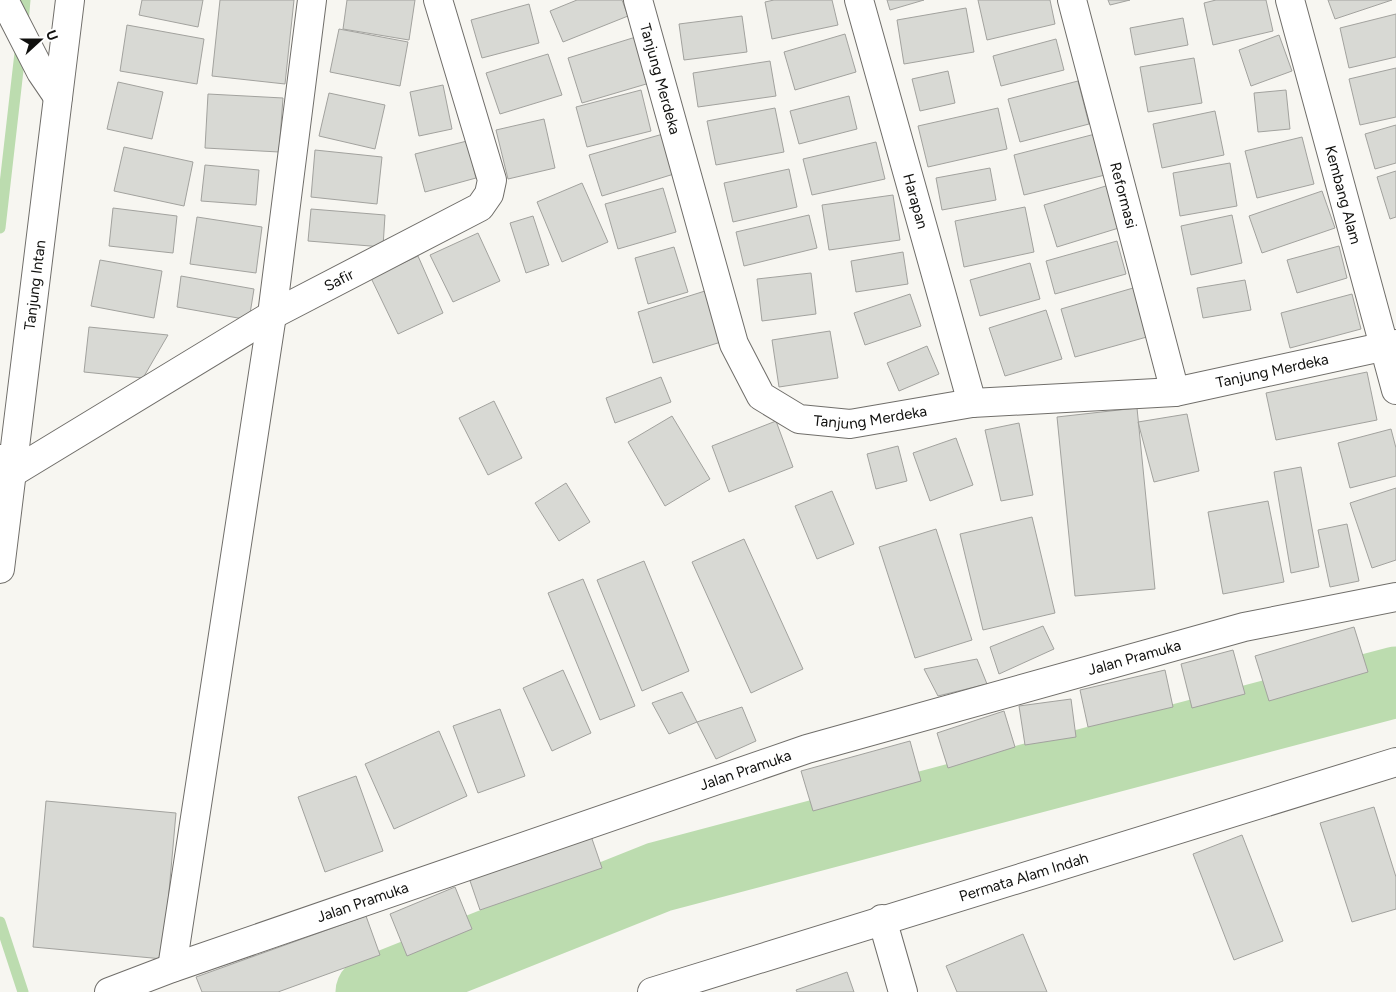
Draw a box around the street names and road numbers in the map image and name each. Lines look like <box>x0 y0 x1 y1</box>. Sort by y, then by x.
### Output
street label: Tanjung Merdeka <box>636 21 684 137</box>
street label: Kembang Alam <box>1321 144 1365 246</box>
street label: Reformasi <box>1106 160 1141 230</box>
street label: Harapan <box>899 172 932 231</box>
street label: Tanjung Intan <box>20 239 49 331</box>
street label: Safir <box>321 265 357 295</box>
street label: Tanjung Merdeka <box>1214 350 1330 392</box>
street label: Tanjung Merdeka <box>813 402 928 433</box>
street label: Jalan Pramuka <box>1086 636 1183 679</box>
street label: Jalan Pramuka <box>697 746 794 794</box>
street label: Permata Alam Indah <box>957 849 1090 906</box>
street label: Jalan Pramuka <box>314 878 411 926</box>

